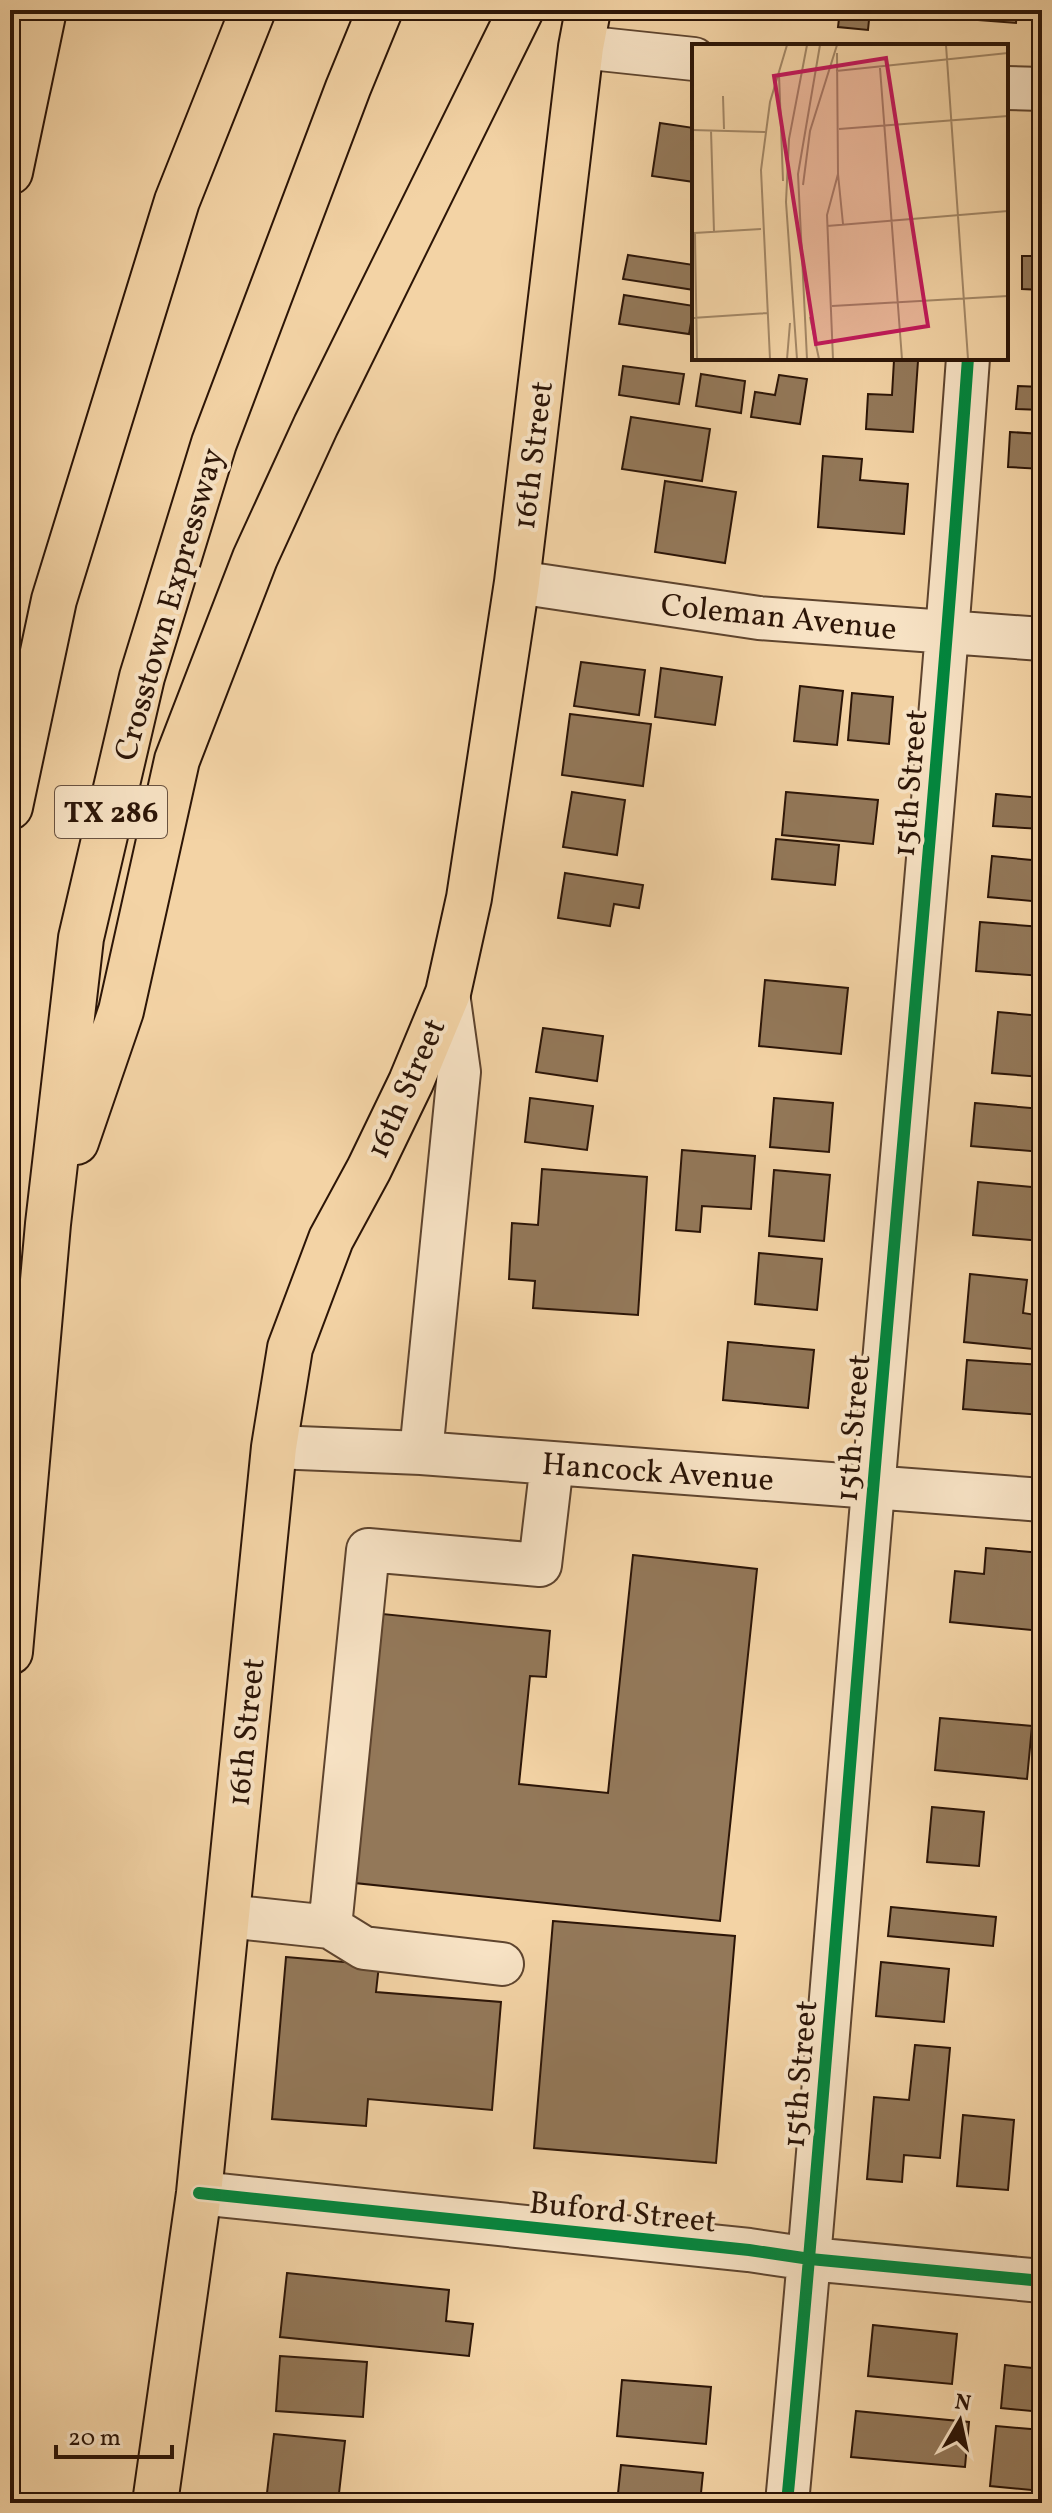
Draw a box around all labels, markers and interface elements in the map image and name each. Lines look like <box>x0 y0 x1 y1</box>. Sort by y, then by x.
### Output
inset map <box>692 44 1008 360</box>
street label: 16th Street <box>504 379 566 532</box>
street label: Crosstown Expressway <box>105 443 237 766</box>
street label: Coleman Avenue <box>659 585 899 653</box>
street label: 15th Street <box>884 707 940 859</box>
road number: TX 286 <box>55 786 167 838</box>
street label: 16th Street <box>357 1012 458 1166</box>
street label: 15th Street <box>827 1352 883 1504</box>
street label: Hancock Avenue <box>540 1444 775 1504</box>
street label: 16th Street <box>218 1656 278 1809</box>
street label: 15th Street <box>774 1998 830 2150</box>
street label: Buford Street <box>527 2182 718 2246</box>
north arrow <box>920 2381 1000 2461</box>
text: N <box>952 2387 973 2420</box>
scale bar <box>56 2409 172 2459</box>
text: 20 m <box>68 2422 121 2456</box>

